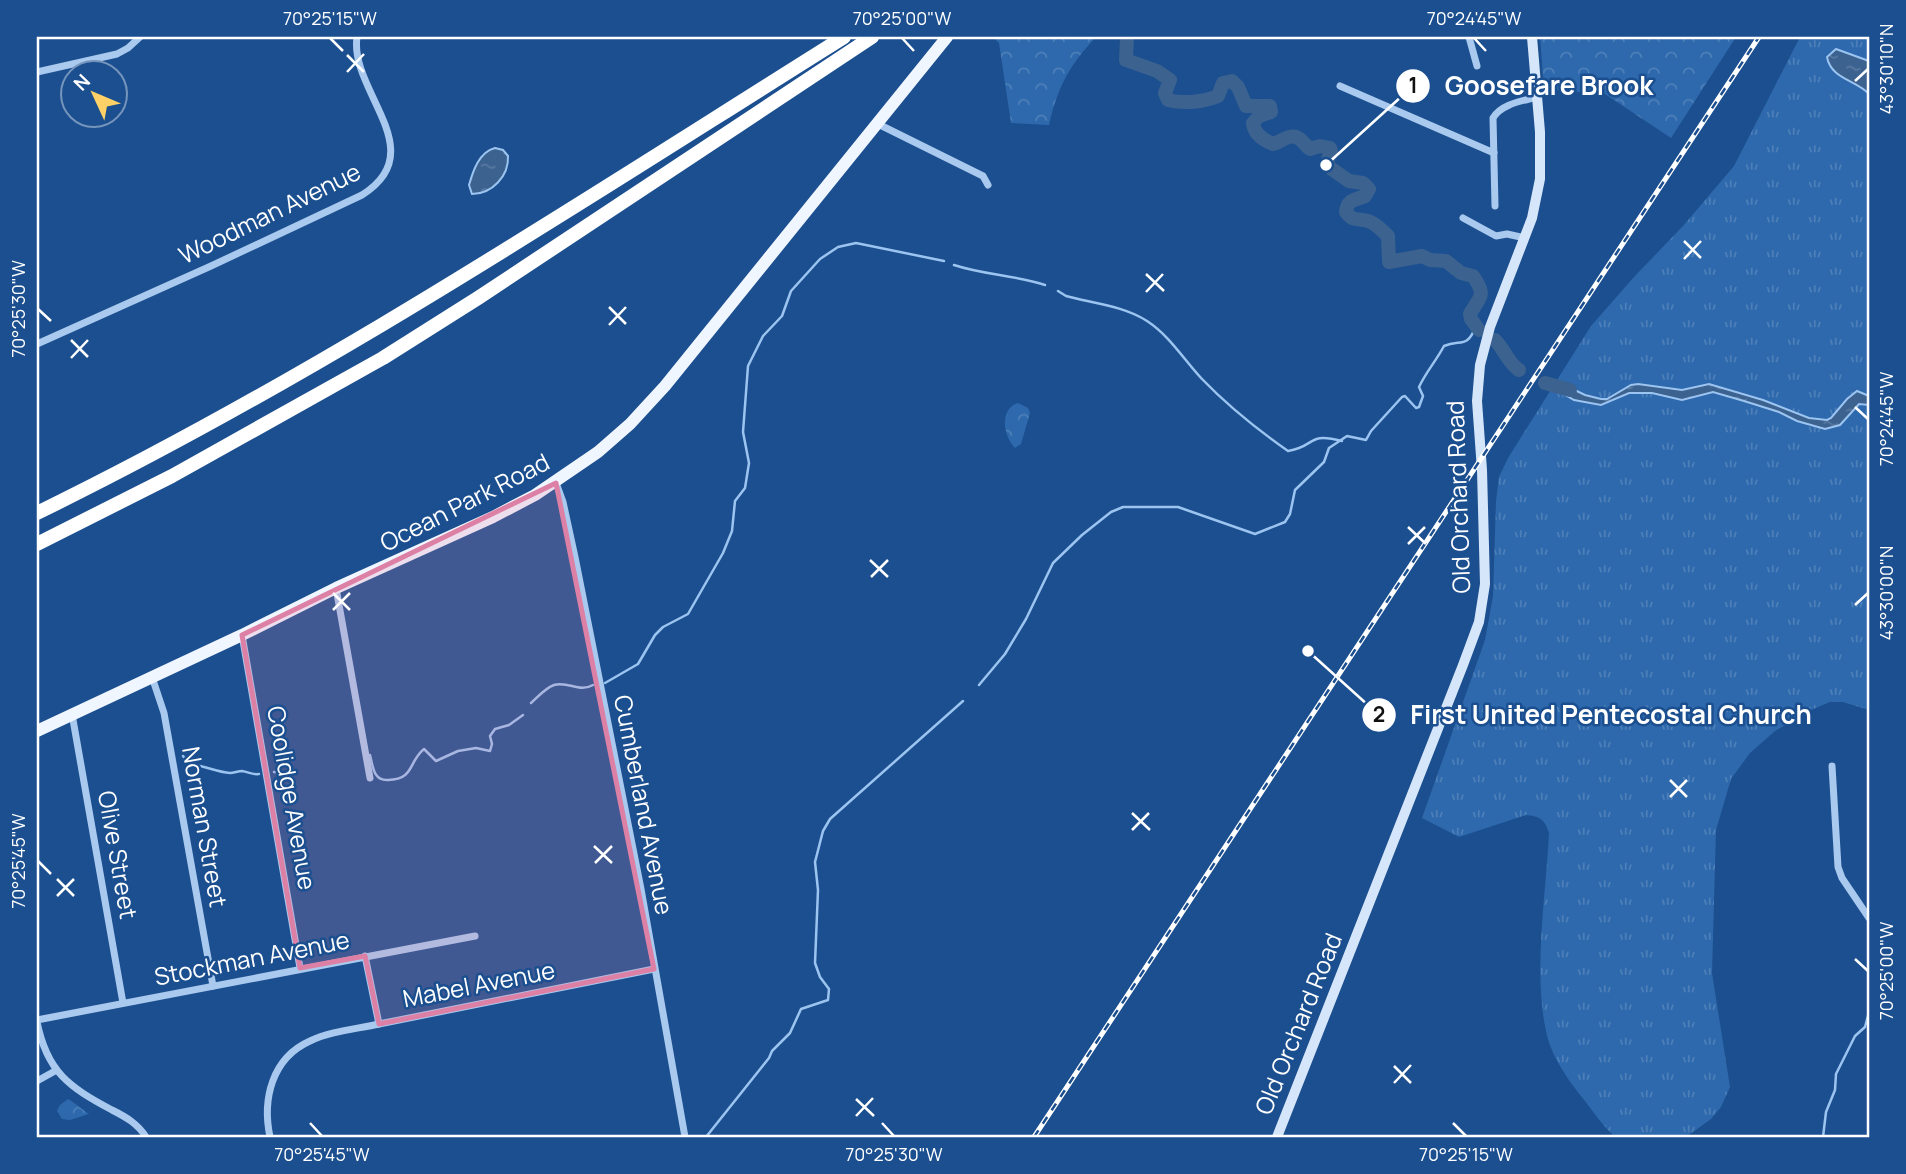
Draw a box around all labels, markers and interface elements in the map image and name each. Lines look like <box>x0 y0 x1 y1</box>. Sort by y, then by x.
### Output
text: 70°25'15"W <box>283 6 377 30</box>
text: 70°25'00"W <box>853 6 951 30</box>
text: 70°24'45"W <box>1427 6 1521 30</box>
text: 43°30'10"N <box>1874 24 1898 114</box>
north arrow <box>60 60 130 130</box>
callout: Goosefare Brook <box>1396 62 1668 109</box>
text: Goosefare Brook <box>1445 67 1654 103</box>
text: N <box>68 68 96 96</box>
text: 1 <box>1408 71 1418 99</box>
street label: Woodman Avenue <box>173 154 366 271</box>
text: 70°25'30"W <box>6 260 30 358</box>
text: 70°24'45"W <box>1874 372 1898 466</box>
street label: Old Orchard Road <box>1438 400 1477 594</box>
street label: Ocean Park Road <box>374 445 555 559</box>
text: 43°30'00"N <box>1874 546 1898 640</box>
street label: Cumberland Avenue <box>607 692 682 917</box>
callout: First United Pentecostal Church <box>1361 692 1826 739</box>
text: First United Pentecostal Church <box>1410 696 1812 732</box>
text: 2 <box>1373 700 1385 728</box>
street label: Coolidge Avenue <box>260 703 325 892</box>
street label: Norman Street <box>175 744 236 910</box>
street label: Olive Street <box>91 788 146 921</box>
text: 70°25'45"W <box>6 813 30 909</box>
street label: Stockman Avenue <box>151 922 352 993</box>
text: 70°25'00"W <box>1874 922 1898 1020</box>
street label: Old Orchard Road <box>1246 928 1349 1119</box>
street label: Mabel Avenue <box>400 953 558 1014</box>
text: 70°25'45"W <box>274 1142 370 1166</box>
text: 70°25'30"W <box>845 1142 943 1166</box>
text: 70°25'15"W <box>1419 1142 1513 1166</box>

